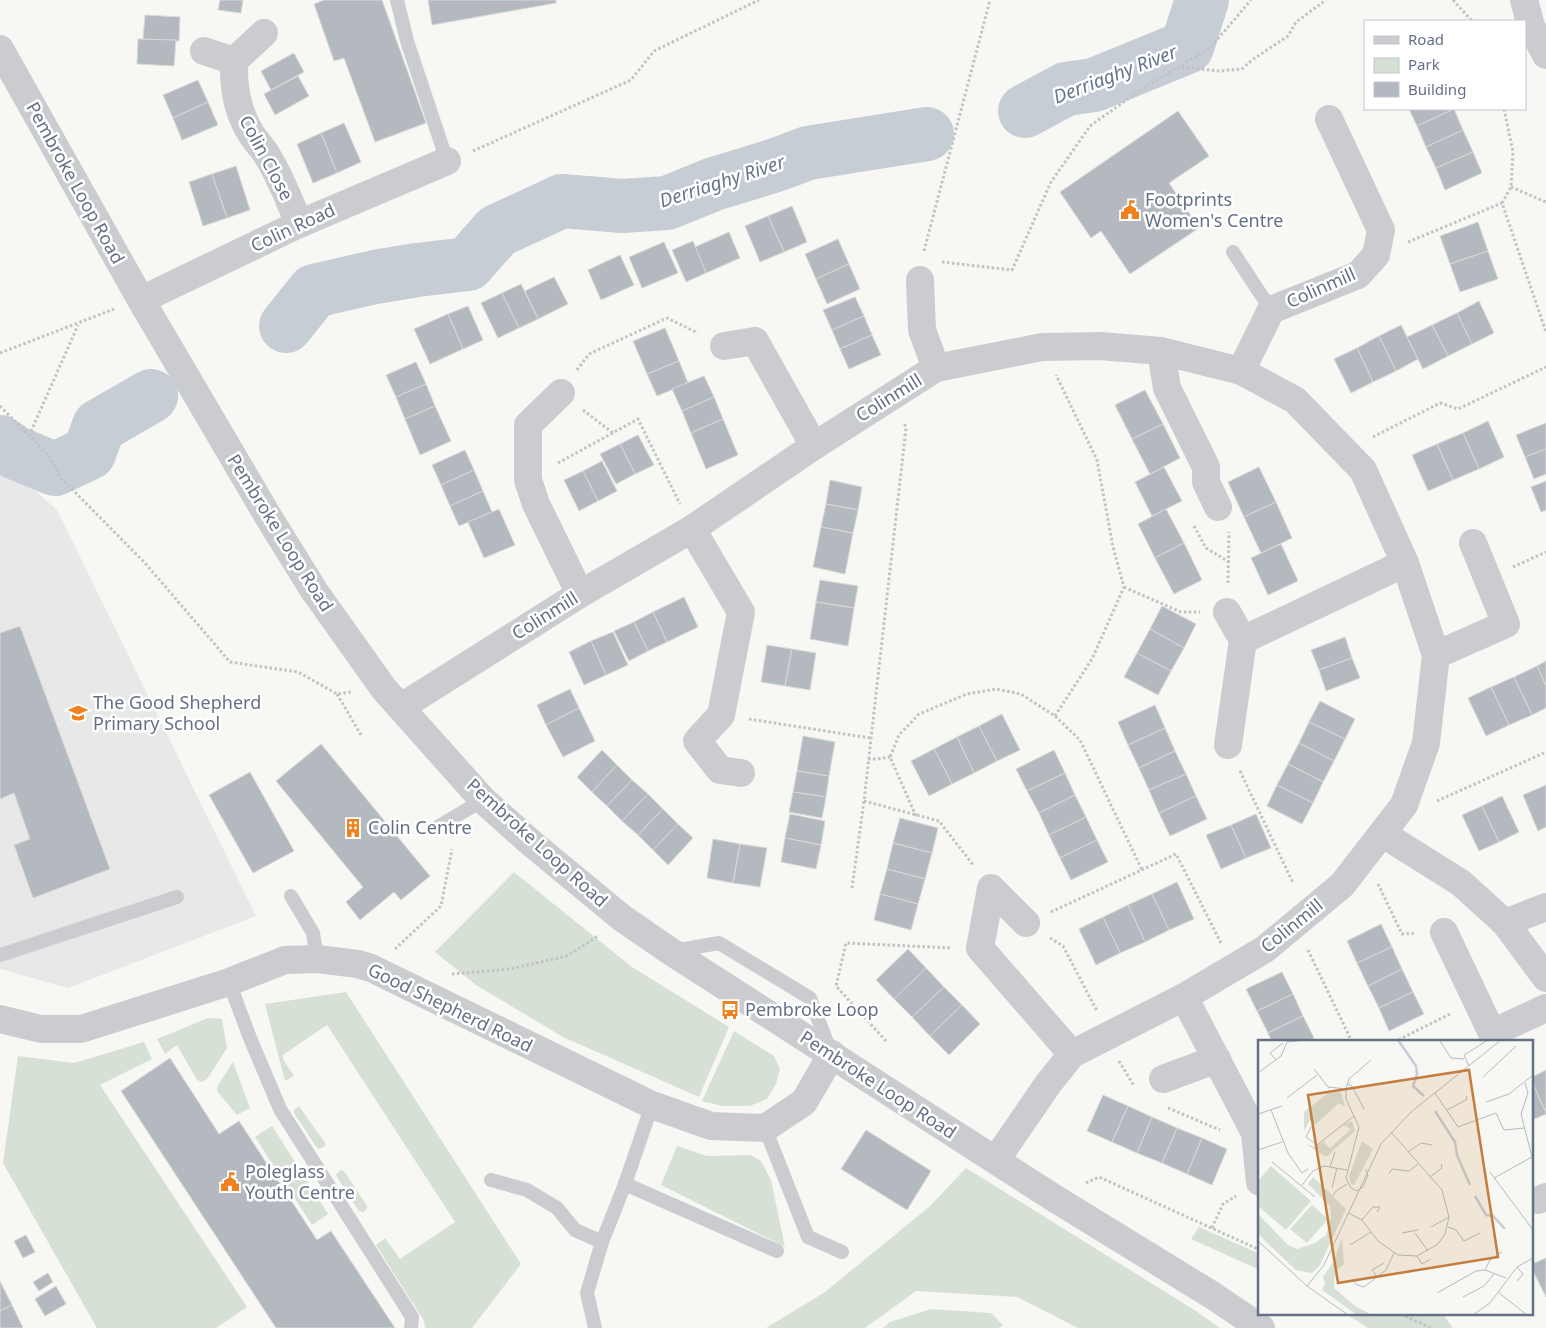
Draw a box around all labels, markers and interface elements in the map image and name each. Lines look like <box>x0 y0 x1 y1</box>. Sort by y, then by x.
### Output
legend <box>1364 20 1526 110</box>
text: Road <box>1408 29 1444 49</box>
water label: Derriaghy River <box>1049 38 1182 110</box>
text: Park <box>1408 54 1440 74</box>
text: Building <box>1408 79 1466 99</box>
street label: Pembroke Loop Road <box>21 97 130 268</box>
street label: Colin Close <box>234 111 299 204</box>
water label: Derriaghy River <box>656 148 789 214</box>
place label: Footprints Women's Centre <box>1145 187 1283 232</box>
street label: Colin Road <box>246 197 339 257</box>
public building icon: Footprints Women's Centre <box>1119 199 1141 221</box>
street label: Colinmill <box>1282 261 1359 313</box>
street label: Colinmill <box>851 368 926 427</box>
street label: Pembroke Loop Road <box>223 449 339 616</box>
street label: Colinmill <box>507 586 582 645</box>
place label: The Good Shepherd Primary School <box>93 690 261 735</box>
school or university icon: The Good Shepherd Primary School <box>67 702 89 724</box>
street label: Pembroke Loop Road <box>462 773 613 912</box>
place label: Colin Centre <box>368 815 472 839</box>
building icon: Colin Centre <box>342 817 364 839</box>
street label: Colinmill <box>1255 893 1327 958</box>
street label: Good Shepherd Road <box>364 957 537 1057</box>
place label: Pembroke Loop <box>745 997 879 1021</box>
bus stop icon: Pembroke Loop <box>719 999 741 1021</box>
street label: Pembroke Loop Road <box>796 1025 961 1144</box>
inset map <box>1258 1040 1534 1316</box>
place label: Poleglass Youth Centre <box>245 1159 355 1204</box>
public building icon: Poleglass Youth Centre <box>219 1171 241 1193</box>

